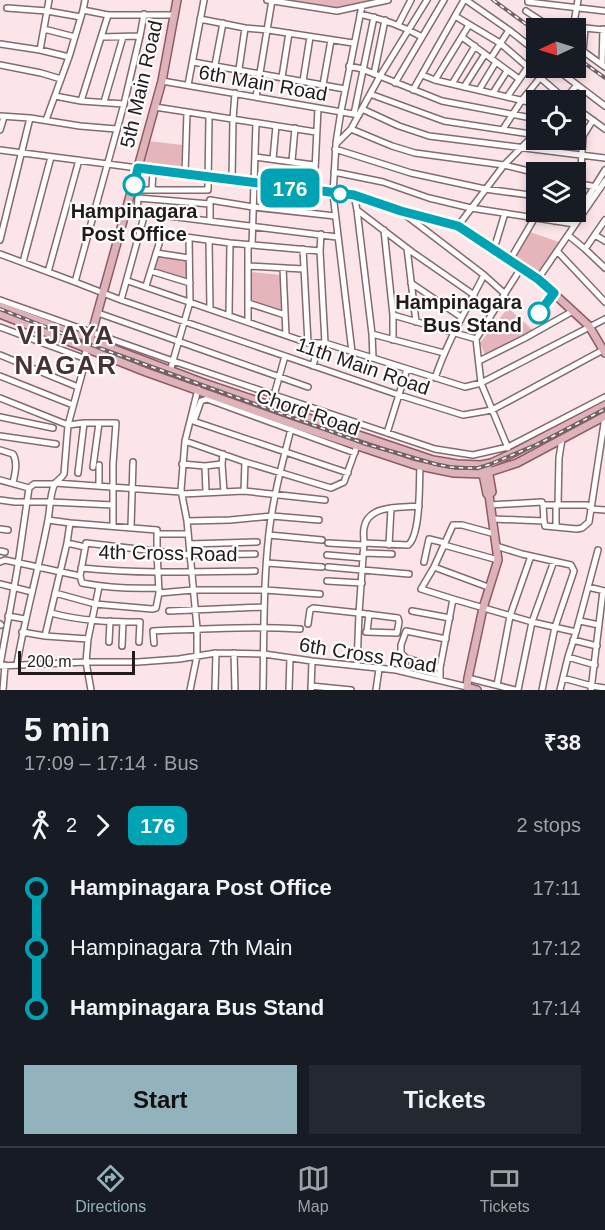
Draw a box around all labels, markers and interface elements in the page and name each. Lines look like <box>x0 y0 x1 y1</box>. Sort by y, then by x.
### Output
street label: 5th Main Road <box>116 18 166 150</box>
north arrow <box>526 18 586 78</box>
map controls <box>526 18 586 222</box>
street label: 6th Main Road <box>197 61 329 105</box>
button: locate <box>526 90 586 150</box>
button: layers <box>526 162 586 222</box>
line badge: 176 <box>256 168 324 207</box>
marker: Hampinagara Post Office <box>123 174 145 196</box>
text: 176 <box>272 177 308 200</box>
unlabelled marker <box>331 185 349 203</box>
place label: Hampinagara Post Office <box>71 200 198 245</box>
place label: Hampinagara Bus Stand <box>395 291 523 336</box>
marker: Hampinagara Bus Stand <box>528 302 550 324</box>
district label: VIJAYA NAGAR <box>15 320 117 380</box>
street label: 11th Main Road <box>293 333 433 399</box>
street label: Chord Road <box>253 384 363 440</box>
street label: 4th Cross Road <box>98 541 238 565</box>
street label: 6th Cross Road <box>298 633 438 677</box>
scale bar <box>18 648 135 676</box>
text: 200 m <box>27 653 71 670</box>
text: 5 min <box>24 711 110 748</box>
text: ₹38 <box>544 730 581 755</box>
text: 17:09 – 17:14 · Bus <box>24 752 199 774</box>
icon: walk <box>24 809 57 842</box>
icon: forward <box>86 809 119 842</box>
text: 2 <box>66 814 77 836</box>
text: 176 <box>140 814 175 837</box>
text: 2 stops <box>517 814 581 836</box>
text: Hampinagara Post Office <box>70 875 332 900</box>
text: 17:11 <box>532 877 581 899</box>
text: Hampinagara 7th Main <box>70 935 293 960</box>
text: 17:12 <box>531 937 581 959</box>
text: Hampinagara Bus Stand <box>70 995 324 1020</box>
text: 17:14 <box>531 997 581 1019</box>
button: Start <box>24 1065 297 1134</box>
button: Tickets <box>309 1065 581 1134</box>
tab: Directions <box>75 1162 146 1216</box>
tab: Map <box>297 1162 330 1216</box>
tab: Tickets <box>480 1162 530 1216</box>

